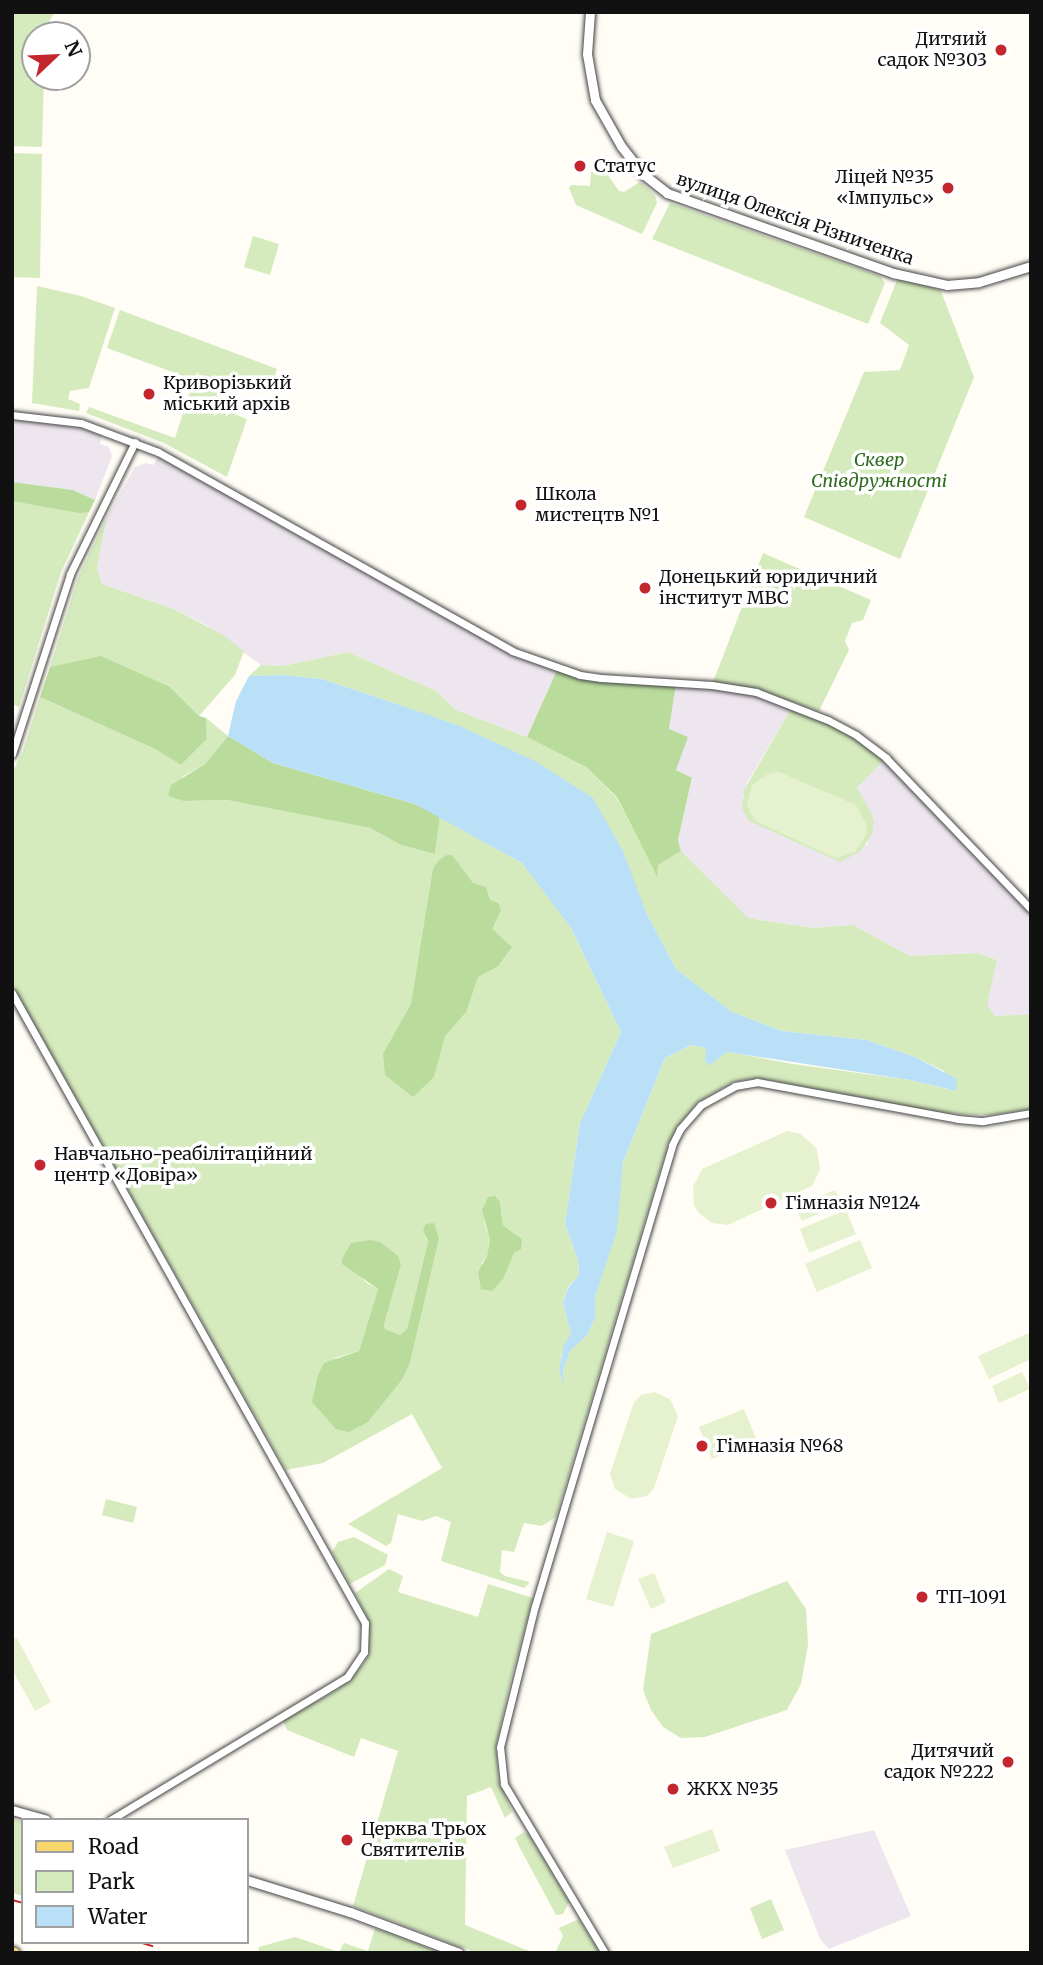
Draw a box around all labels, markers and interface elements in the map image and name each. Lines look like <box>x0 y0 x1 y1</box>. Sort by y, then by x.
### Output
north arrow <box>21 21 91 91</box>
place label: Дитяий садок №303 <box>878 29 987 72</box>
text: N <box>60 37 87 60</box>
marker: Дитяий садок №303 <box>993 42 1009 58</box>
place label: Статус <box>594 155 656 177</box>
marker: Статус <box>572 158 588 174</box>
place label: Ліцей №35 «Імпульс» <box>835 167 934 210</box>
street label: вулиця Олексія Різниченка <box>673 168 917 270</box>
marker: Ліцей №35 «Імпульс» <box>940 180 956 196</box>
place label: Криворізький міський архів <box>163 373 292 416</box>
marker: Криворізький міський архів <box>141 386 157 402</box>
park label: Сквер Співдружності <box>811 450 947 492</box>
place label: Школа мистецтв №1 <box>535 484 660 526</box>
marker: Школа мистецтв №1 <box>513 497 529 513</box>
place label: Донецький юридичний інститут МВС <box>659 567 877 610</box>
marker: Донецький юридичний інститут МВС <box>637 580 653 596</box>
place label: Навчально-реабілітаційний центр «Довіра» <box>54 1144 312 1186</box>
marker: Навчально-реабілітаційний центр «Довіра» <box>32 1157 48 1173</box>
place label: Гімназія №124 <box>785 1192 920 1214</box>
marker: Гімназія №124 <box>763 1195 779 1211</box>
place label: Гімназія №68 <box>716 1435 844 1457</box>
marker: Гімназія №68 <box>694 1438 710 1454</box>
place label: ТП-1091 <box>936 1586 1007 1608</box>
marker: ТП-1091 <box>914 1589 930 1605</box>
place label: Дитячий садок №222 <box>884 1741 994 1784</box>
marker: Дитячий садок №222 <box>1000 1754 1016 1770</box>
place label: ЖКХ №35 <box>687 1778 779 1800</box>
marker: ЖКХ №35 <box>665 1781 681 1797</box>
legend <box>21 1818 248 1944</box>
place label: Церква Трьох Святителів <box>361 1819 486 1862</box>
marker: Церква Трьох Святителів <box>339 1832 355 1848</box>
text: Road <box>88 1833 139 1860</box>
text: Park <box>88 1868 135 1895</box>
text: Water <box>88 1903 147 1930</box>

